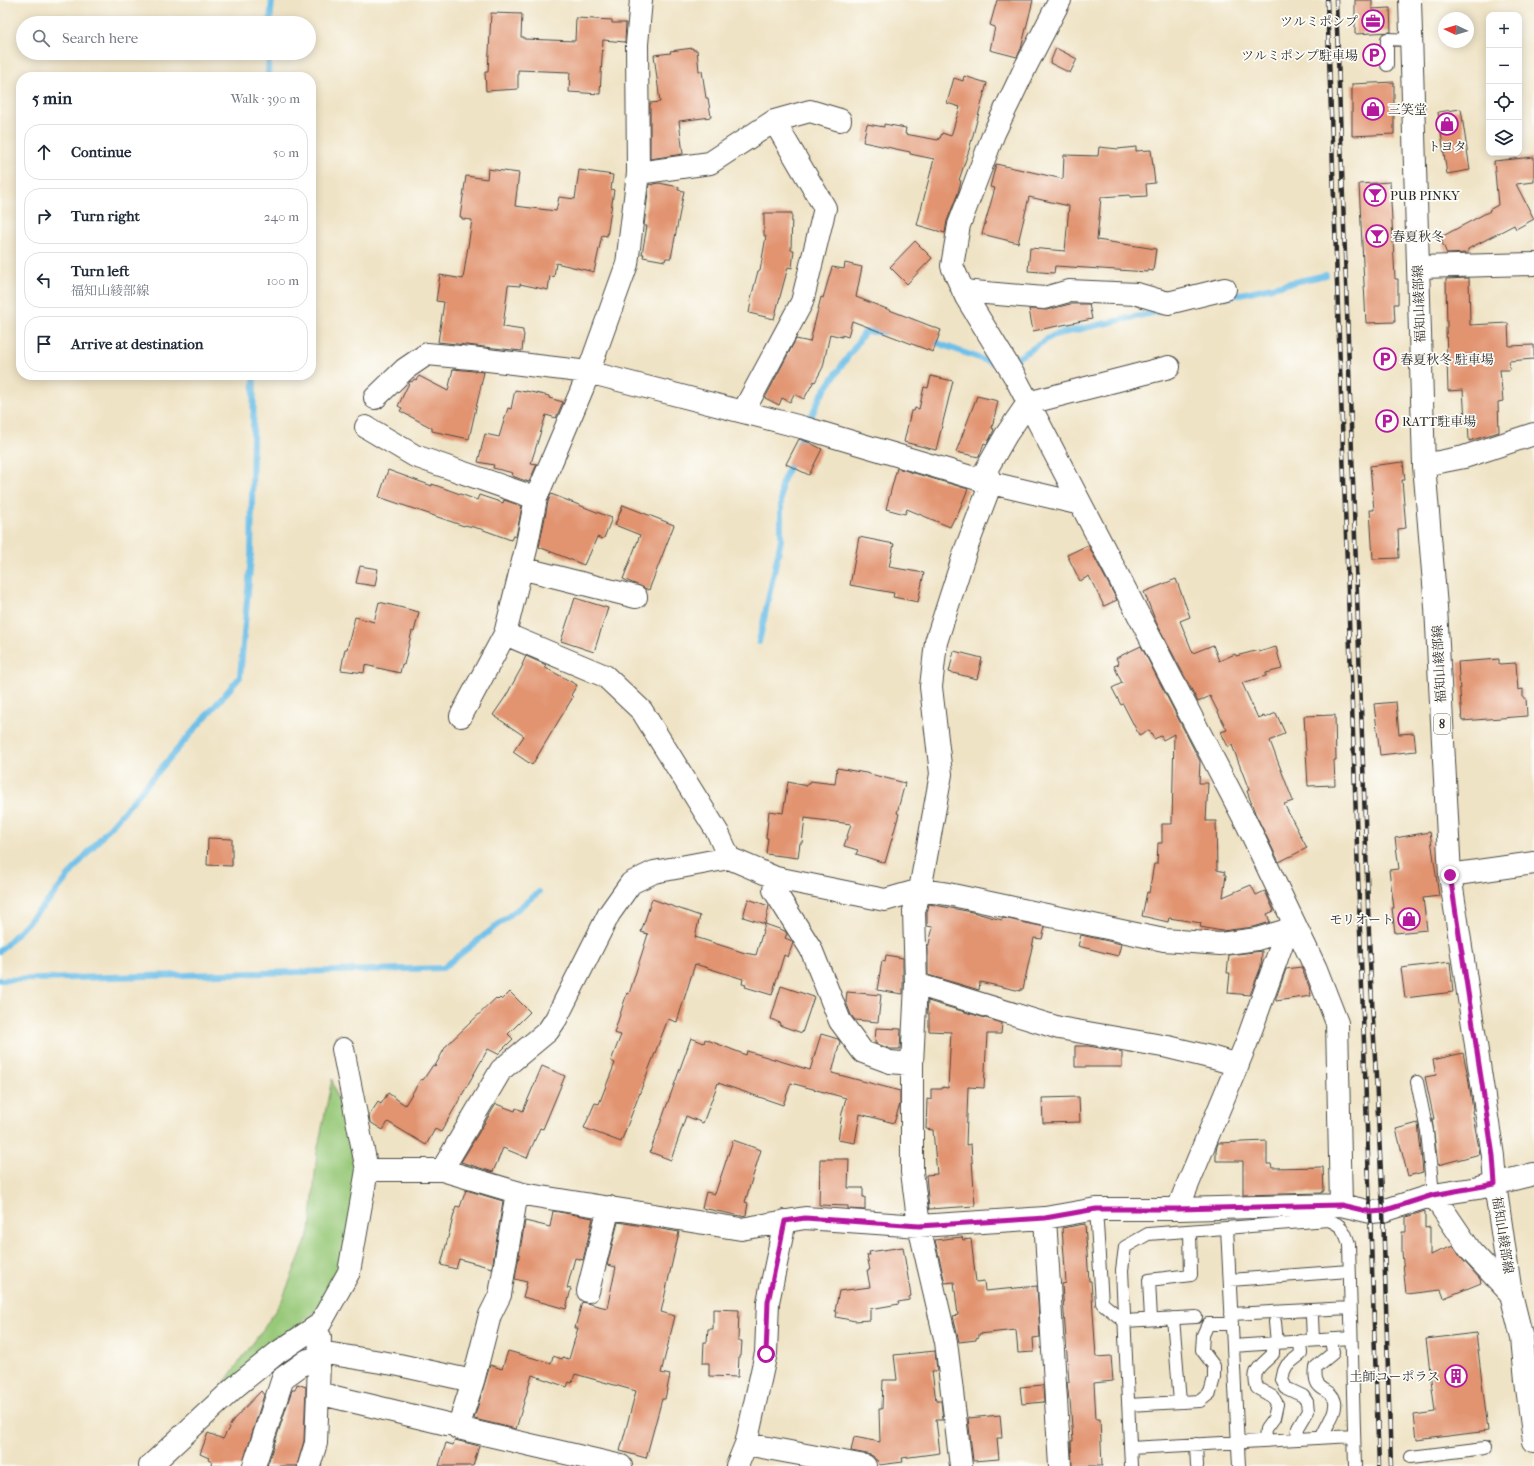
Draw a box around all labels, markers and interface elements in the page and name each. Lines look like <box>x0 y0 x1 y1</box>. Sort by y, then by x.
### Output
office icon: ツルミポンプ <box>1360 8 1386 34</box>
north arrow <box>1438 12 1474 48</box>
map controls <box>1486 12 1522 156</box>
button: + <box>1486 12 1522 48</box>
place label: ツルミポンプ <box>1280 14 1358 29</box>
search box <box>16 16 316 60</box>
icon: search <box>30 27 52 49</box>
text: Search here <box>62 29 138 47</box>
parking icon: ツルミポンプ駐車場 <box>1361 42 1387 68</box>
place label: ツルミポンプ駐車場 <box>1241 48 1358 63</box>
button: − <box>1486 48 1522 84</box>
button: locate <box>1486 84 1522 120</box>
text: 5 min <box>32 88 72 108</box>
text: Walk · 390 m <box>231 91 300 106</box>
shop icon: 三笑堂 <box>1360 96 1386 122</box>
place label: 三笑堂 <box>1388 102 1427 117</box>
shop icon: トヨタ <box>1434 111 1460 137</box>
button: layers <box>1486 120 1522 156</box>
place label: トヨタ <box>1427 139 1467 154</box>
icon: ahead <box>33 141 55 163</box>
text: Continue <box>71 143 131 161</box>
text: 50 m <box>273 145 299 160</box>
bar icon: PUB PINKY <box>1362 182 1388 208</box>
place label: PUB PINKY <box>1390 188 1461 203</box>
icon: right <box>33 205 55 227</box>
text: Turn right <box>71 207 140 225</box>
text: 240 m <box>264 209 299 224</box>
bar icon: 春夏秋冬 <box>1364 223 1390 249</box>
place label: 春夏秋冬 <box>1392 229 1444 244</box>
text: Turn left <box>71 262 129 280</box>
street label: 福知山綾部線 <box>1410 265 1428 343</box>
icon: left <box>33 269 55 291</box>
text: 100 m <box>266 273 299 288</box>
text: 福知山綾部線 <box>71 283 149 298</box>
icon: arrive <box>33 333 55 355</box>
text: Arrive at destination <box>71 335 203 353</box>
parking icon: 春夏秋冬 駐車場 <box>1372 346 1398 372</box>
place label: 春夏秋冬 駐車場 <box>1400 352 1494 367</box>
parking icon: RATT駐車場 <box>1374 408 1400 434</box>
place label: RATT駐車場 <box>1402 414 1476 429</box>
street label: 福知山綾部線 <box>1429 625 1449 703</box>
road number: 8 <box>1434 714 1450 734</box>
route end <box>1441 866 1459 884</box>
shop icon: モリオート <box>1396 906 1422 932</box>
place label: モリオート <box>1329 912 1394 927</box>
street label: 福知山綾部線 <box>1489 1195 1517 1275</box>
route start <box>757 1345 775 1363</box>
building icon: 土師コーポラス <box>1443 1363 1469 1389</box>
place label: 土師コーポラス <box>1349 1369 1440 1384</box>

